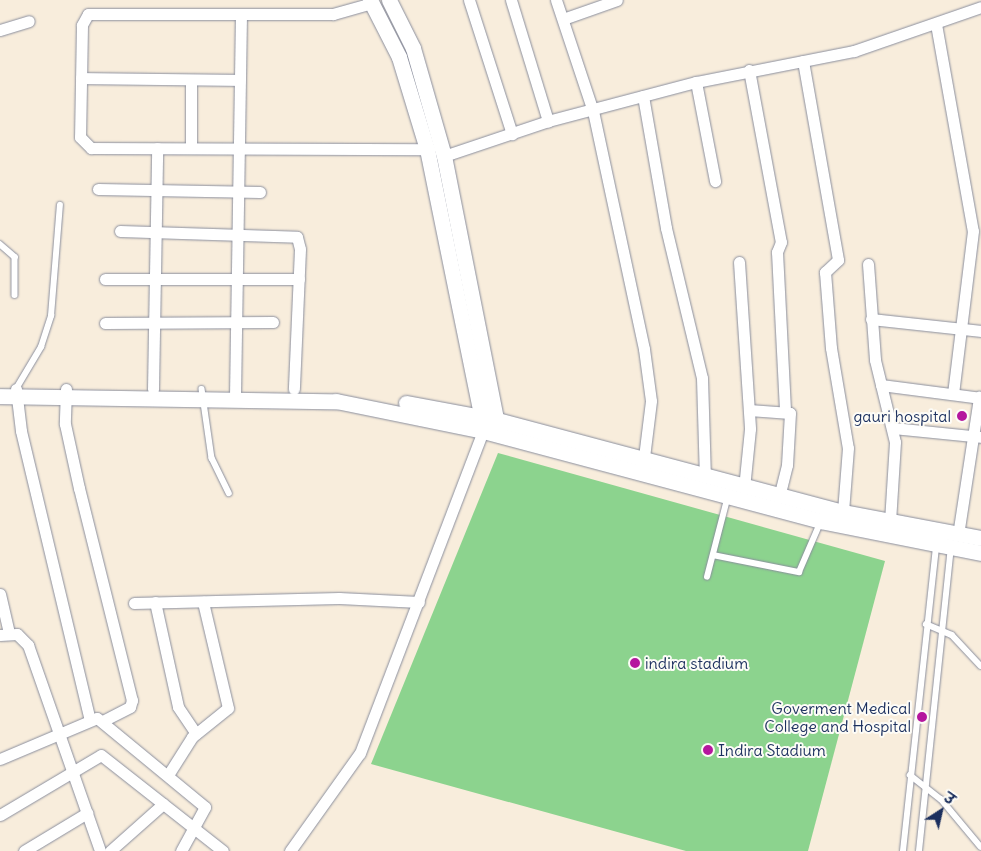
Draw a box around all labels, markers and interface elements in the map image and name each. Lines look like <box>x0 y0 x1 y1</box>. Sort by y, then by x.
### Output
place label: gauri hospital <box>853 406 951 426</box>
marker: gauri hospital <box>955 409 969 423</box>
place label: indira stadium <box>645 653 748 673</box>
marker: indira stadium <box>629 657 641 669</box>
place label: Goverment Medical College and Hospital <box>764 698 911 736</box>
marker: Goverment Medical College and Hospital <box>915 710 929 724</box>
place label: Indira Stadium <box>718 740 826 760</box>
marker: Indira Stadium <box>702 744 714 756</box>
north arrow <box>916 786 966 836</box>
text: उ <box>941 789 959 809</box>

